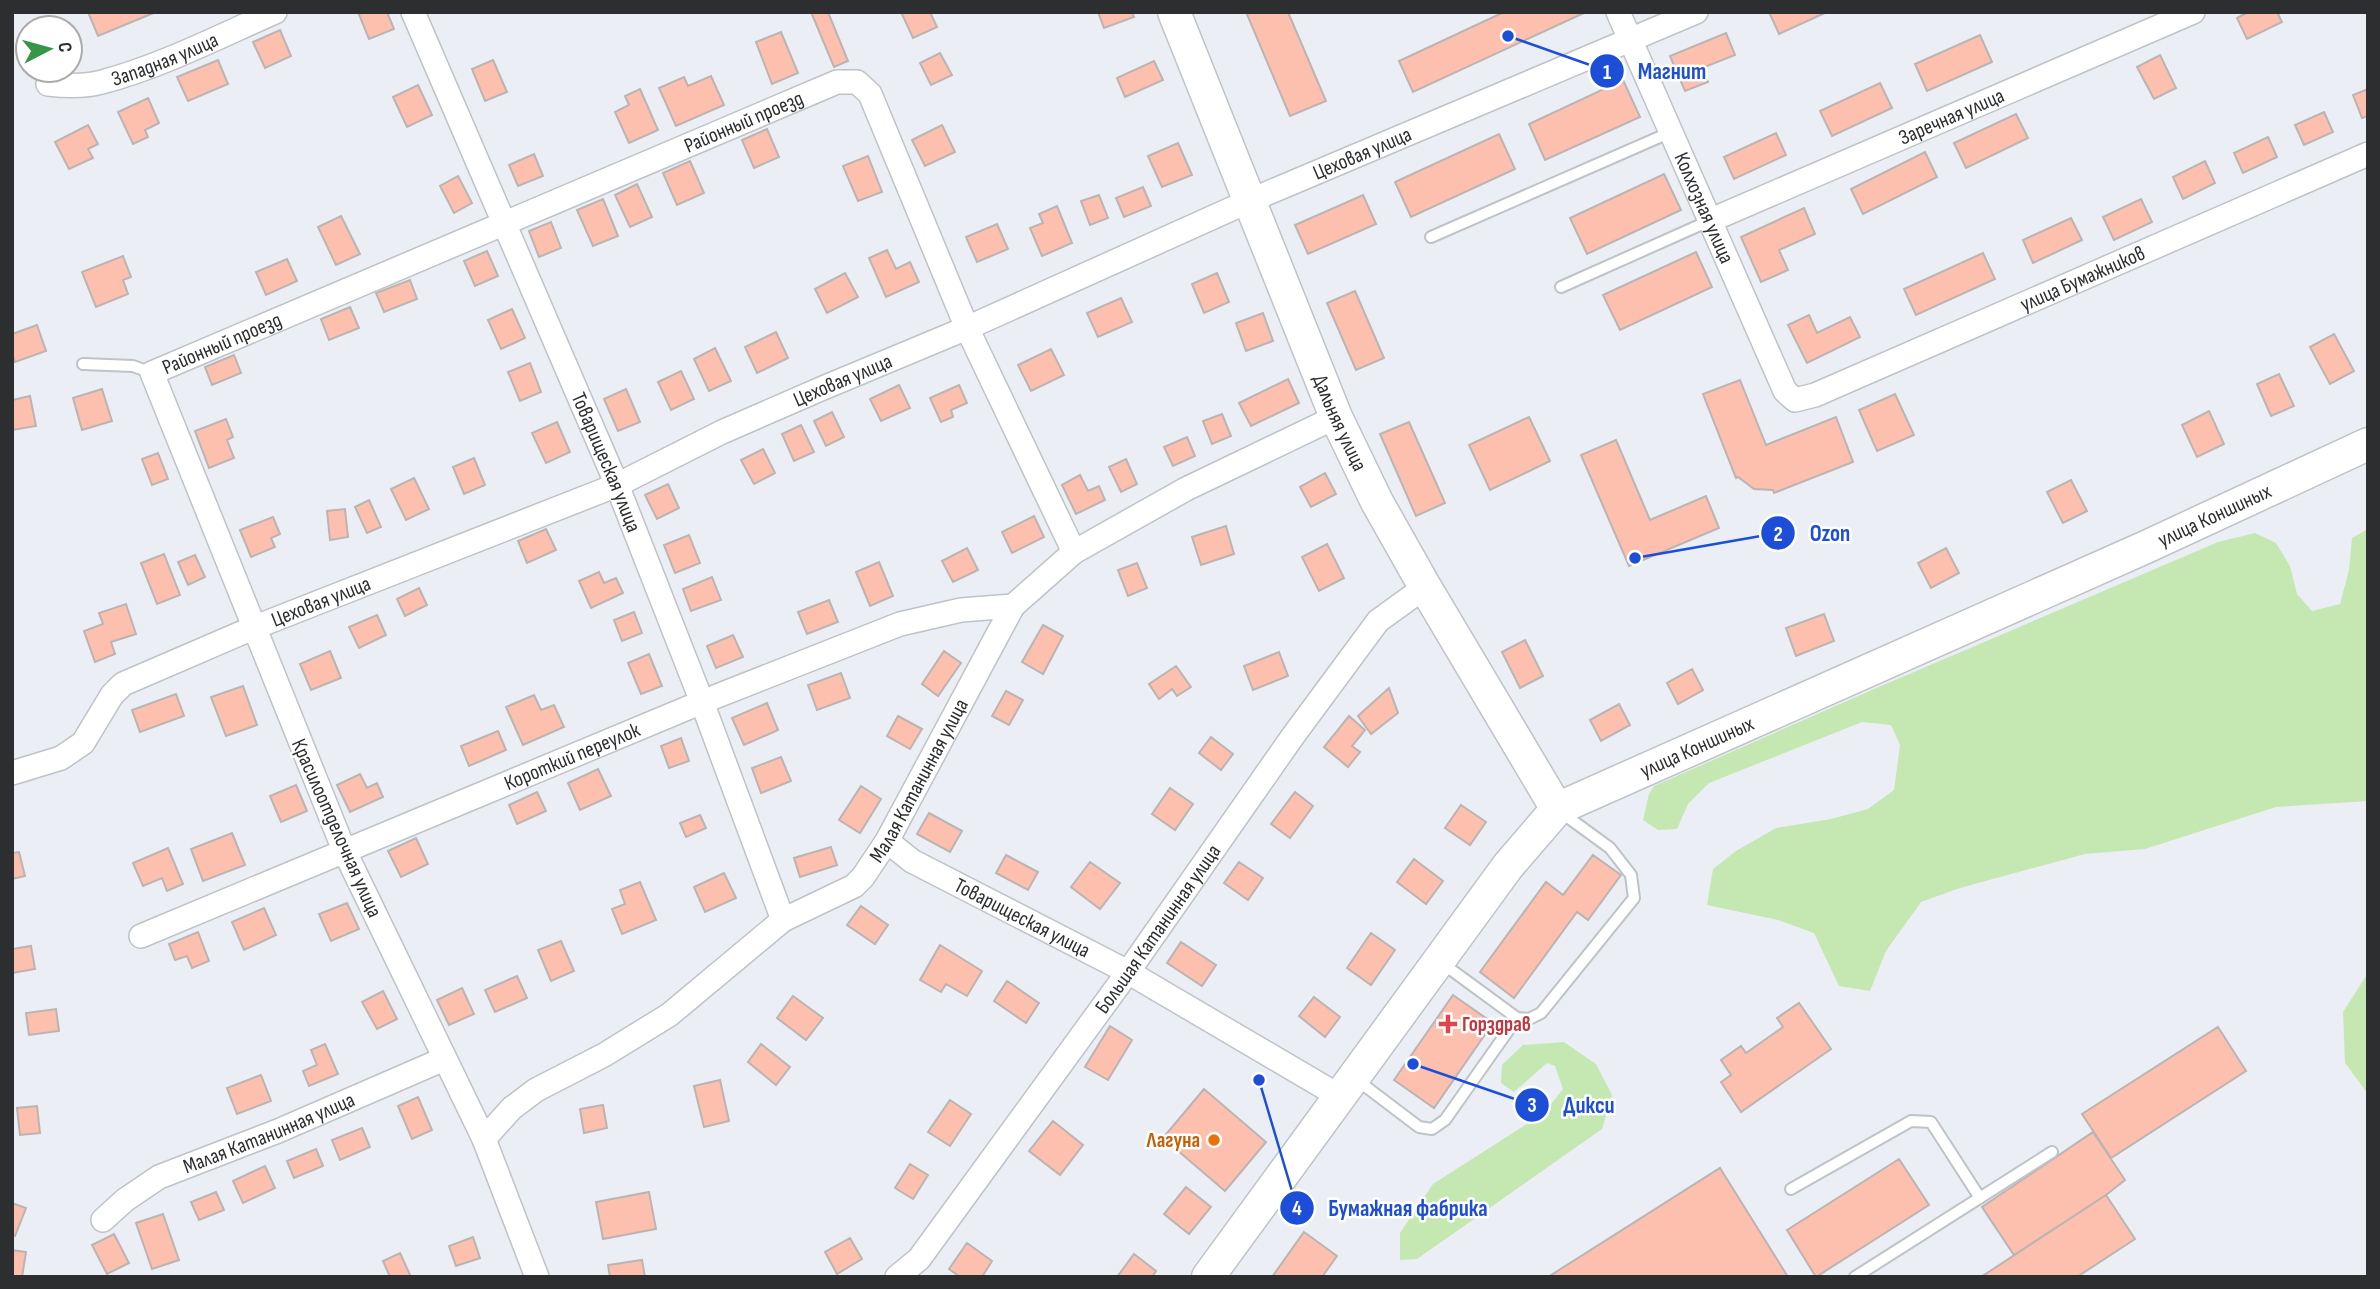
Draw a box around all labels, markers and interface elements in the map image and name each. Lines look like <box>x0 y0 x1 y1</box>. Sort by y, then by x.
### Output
north arrow <box>14 14 84 84</box>
street label: Западная улица <box>108 27 222 92</box>
text: С <box>52 41 76 54</box>
callout: Магнит <box>1589 49 1720 93</box>
text: Магнит <box>1638 58 1706 86</box>
text: 1 <box>1603 60 1611 85</box>
street label: Заречная улица <box>1895 83 2008 151</box>
street label: Районный проезд <box>681 86 807 158</box>
street label: Цеховая улица <box>1309 122 1415 186</box>
street label: Колхозная улица <box>1668 149 1739 267</box>
street label: улица Бумажников <box>2016 241 2149 317</box>
street label: Районный проезд <box>159 307 285 380</box>
street label: Цеховая улица <box>790 349 896 412</box>
street label: Дальняя улица <box>1307 371 1372 475</box>
street label: Товарищеская улица <box>566 389 646 536</box>
street label: улица Коншиных <box>2154 479 2275 553</box>
callout: Ozon <box>1761 511 1864 555</box>
text: Ozon <box>1810 520 1850 548</box>
text: 2 <box>1773 522 1783 547</box>
street label: Цеховая улица <box>268 571 374 633</box>
street label: Малая Катанинная улица <box>864 695 974 867</box>
street label: улица Коншиных <box>1636 711 1758 783</box>
street label: Короткий переулок <box>501 717 644 796</box>
street label: Красилоотделочная улица <box>286 735 387 921</box>
street label: Большая Катанинная улица <box>1090 840 1226 1018</box>
street label: Товарищеская улица <box>950 873 1094 963</box>
place label: Горздрав <box>1462 1012 1531 1037</box>
marker: Горздрав <box>1440 1016 1456 1032</box>
callout: Дикси <box>1515 1083 1629 1127</box>
street label: Малая Катанинная улица <box>180 1087 358 1179</box>
text: Дикси <box>1563 1092 1615 1120</box>
text: 3 <box>1527 1093 1537 1118</box>
place label: Лагуна <box>1146 1128 1200 1153</box>
marker: Лагуна <box>1206 1132 1222 1148</box>
callout: Бумажная фабрика <box>1279 1186 1501 1230</box>
text: Бумажная фабрика <box>1328 1195 1488 1223</box>
text: 4 <box>1292 1196 1302 1221</box>

